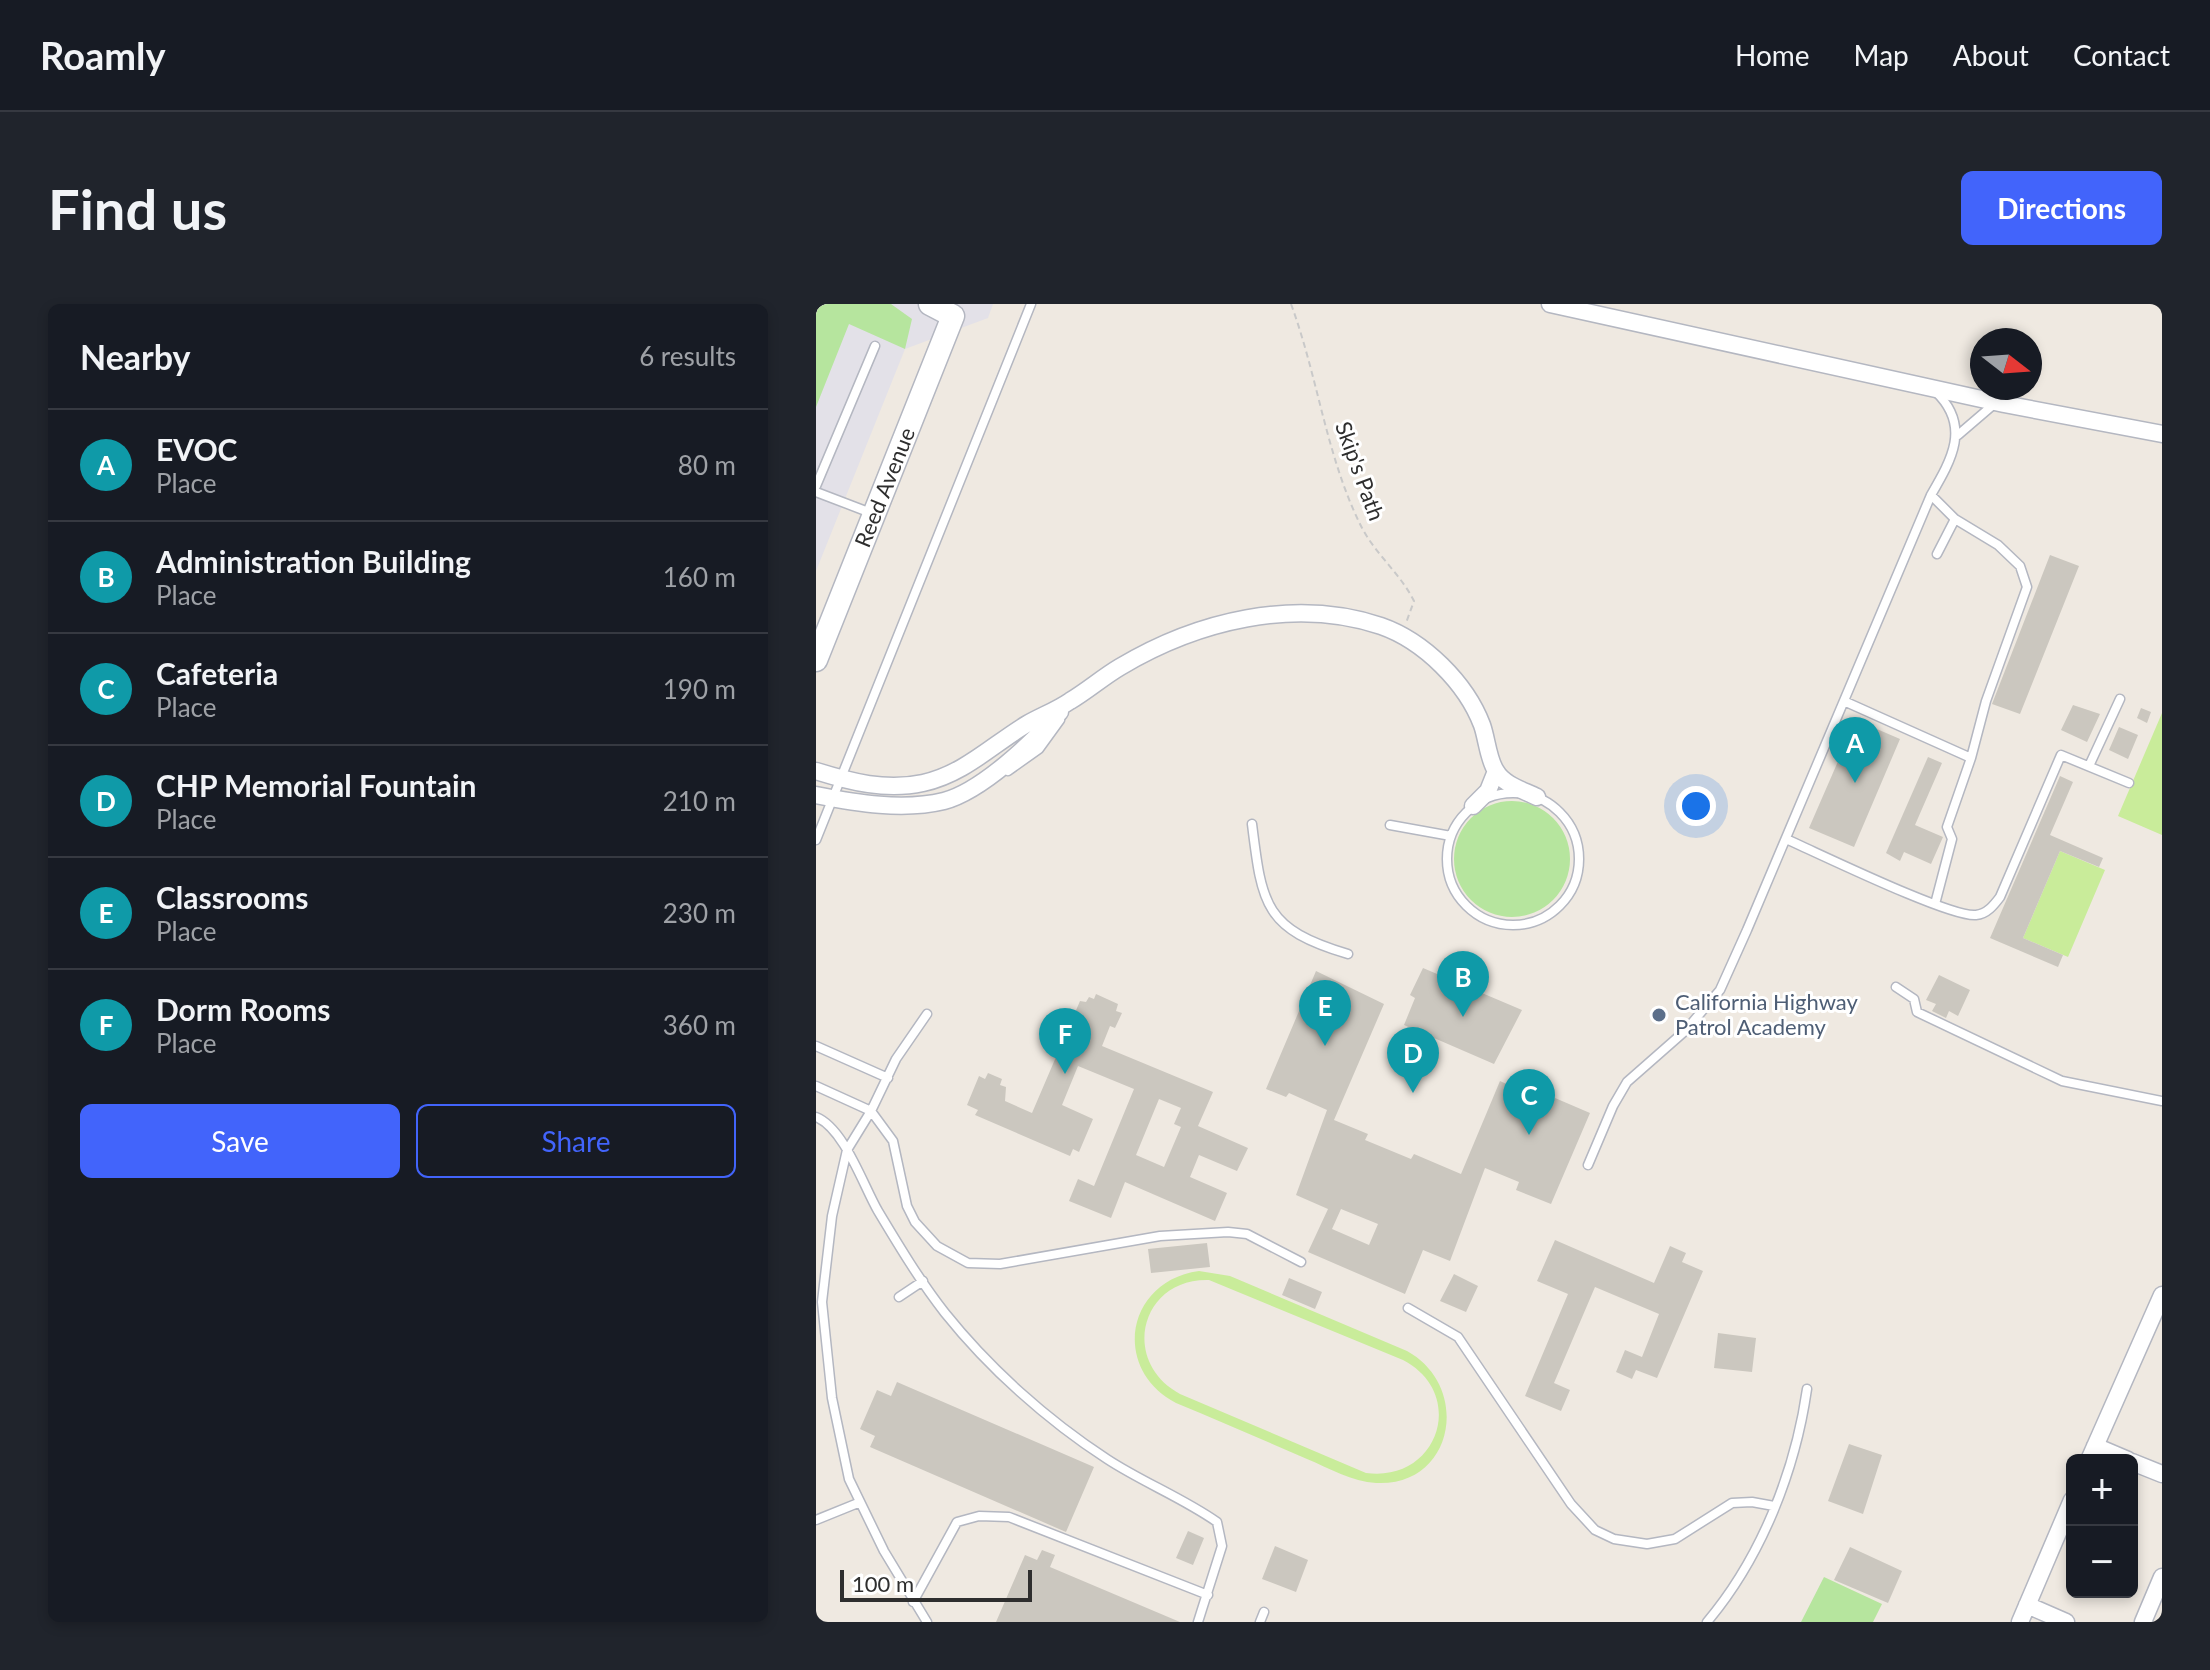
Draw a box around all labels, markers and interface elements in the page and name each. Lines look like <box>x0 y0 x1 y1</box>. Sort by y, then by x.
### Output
text: Roamly <box>40 32 166 78</box>
text: Home <box>1735 38 1810 72</box>
text: Map <box>1854 38 1909 72</box>
text: About <box>1953 38 2029 72</box>
text: Contact <box>2073 38 2170 72</box>
button: Directions <box>1961 171 2162 245</box>
text: Find us <box>48 175 227 242</box>
north arrow <box>1970 328 2042 400</box>
text: Nearby <box>80 336 191 377</box>
text: 6 results <box>639 340 736 372</box>
street label: Skip's Path <box>1330 418 1391 524</box>
street label: Reed Avenue <box>848 423 920 551</box>
text: EVOC <box>156 431 237 467</box>
text: A <box>97 449 115 481</box>
text: 80 m <box>678 449 736 481</box>
text: Place <box>156 467 217 499</box>
text: Administration Building <box>156 543 471 579</box>
text: B <box>97 561 115 593</box>
text: 160 m <box>663 561 736 593</box>
text: Place <box>156 579 217 611</box>
text: Cafeteria <box>156 655 278 691</box>
text: C <box>97 673 115 705</box>
text: 190 m <box>663 673 736 705</box>
text: Place <box>156 691 217 723</box>
pin: A <box>1829 717 1881 783</box>
text: CHP Memorial Fountain <box>156 767 476 803</box>
text: D <box>96 785 116 817</box>
text: 210 m <box>663 785 736 817</box>
your location <box>1676 786 1716 826</box>
text: Place <box>156 803 217 835</box>
text: Classrooms <box>156 879 308 915</box>
text: E <box>99 897 113 929</box>
text: 230 m <box>663 897 736 929</box>
text: Place <box>156 915 217 947</box>
pin: B <box>1437 951 1489 1017</box>
pin: E <box>1299 980 1351 1046</box>
place label: California Highway Patrol Academy <box>1675 988 1858 1040</box>
text: Dorm Rooms <box>156 991 331 1027</box>
marker: California Highway Patrol Academy <box>1650 1006 1668 1024</box>
pin: F <box>1039 1008 1091 1074</box>
text: F <box>99 1009 113 1041</box>
text: 360 m <box>663 1009 736 1041</box>
text: Place <box>156 1027 217 1059</box>
pin: D <box>1387 1027 1439 1093</box>
pin: C <box>1503 1069 1555 1135</box>
button: Save <box>80 1104 400 1178</box>
button: Share <box>416 1104 736 1178</box>
map controls <box>2066 1454 2138 1598</box>
button: + <box>2066 1454 2138 1526</box>
button: − <box>2066 1526 2138 1598</box>
scale bar <box>840 1566 1032 1602</box>
text: 100 m <box>852 1570 914 1597</box>

